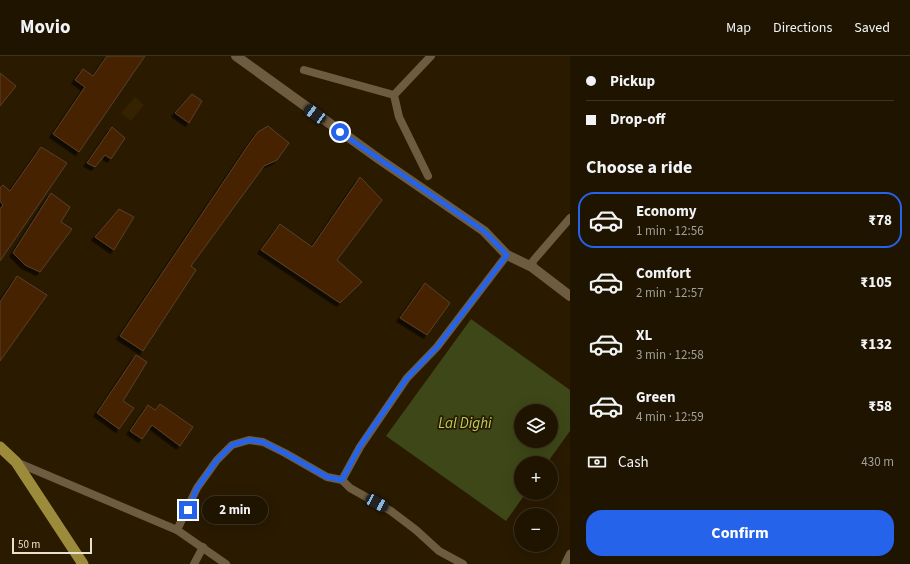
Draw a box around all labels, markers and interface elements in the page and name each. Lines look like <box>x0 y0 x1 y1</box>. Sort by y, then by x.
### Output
text: Movio <box>20 14 71 41</box>
text: Map <box>726 18 751 38</box>
text: Directions <box>773 18 832 38</box>
text: Saved <box>854 18 890 38</box>
text: Pickup <box>610 71 655 92</box>
car <box>302 102 328 126</box>
text: Drop-off <box>610 109 665 130</box>
route start <box>331 123 349 141</box>
text: Choose a ride <box>586 155 692 180</box>
text: Economy <box>636 201 697 222</box>
icon: car <box>588 202 624 238</box>
text: ₹78 <box>868 210 892 231</box>
text: 1 min · 12:56 <box>636 222 704 240</box>
text: Comfort <box>636 263 691 284</box>
icon: car <box>588 264 624 300</box>
text: ₹105 <box>860 272 892 293</box>
text: 2 min · 12:57 <box>636 284 704 302</box>
text: XL <box>636 325 652 346</box>
icon: car <box>588 326 624 362</box>
text: ₹132 <box>860 334 892 355</box>
text: 3 min · 12:58 <box>636 346 704 364</box>
text: Green <box>636 387 676 408</box>
icon: car <box>588 388 624 424</box>
text: ₹58 <box>868 396 892 417</box>
map controls <box>514 404 558 552</box>
button: layers <box>514 404 558 448</box>
text: 4 min · 12:59 <box>636 408 704 426</box>
water label: Lal Dighi <box>438 413 492 434</box>
icon: cash <box>586 451 608 473</box>
text: Cash <box>618 452 649 473</box>
text: 430 m <box>861 453 894 471</box>
button: + <box>514 456 558 500</box>
car <box>364 492 390 514</box>
callout: 2 min <box>202 496 268 524</box>
route end <box>179 501 197 519</box>
text: 2 min <box>219 501 251 519</box>
button: − <box>514 508 558 552</box>
button: Confirm <box>586 510 894 556</box>
scale bar <box>12 536 92 555</box>
text: 50 m <box>18 537 40 552</box>

